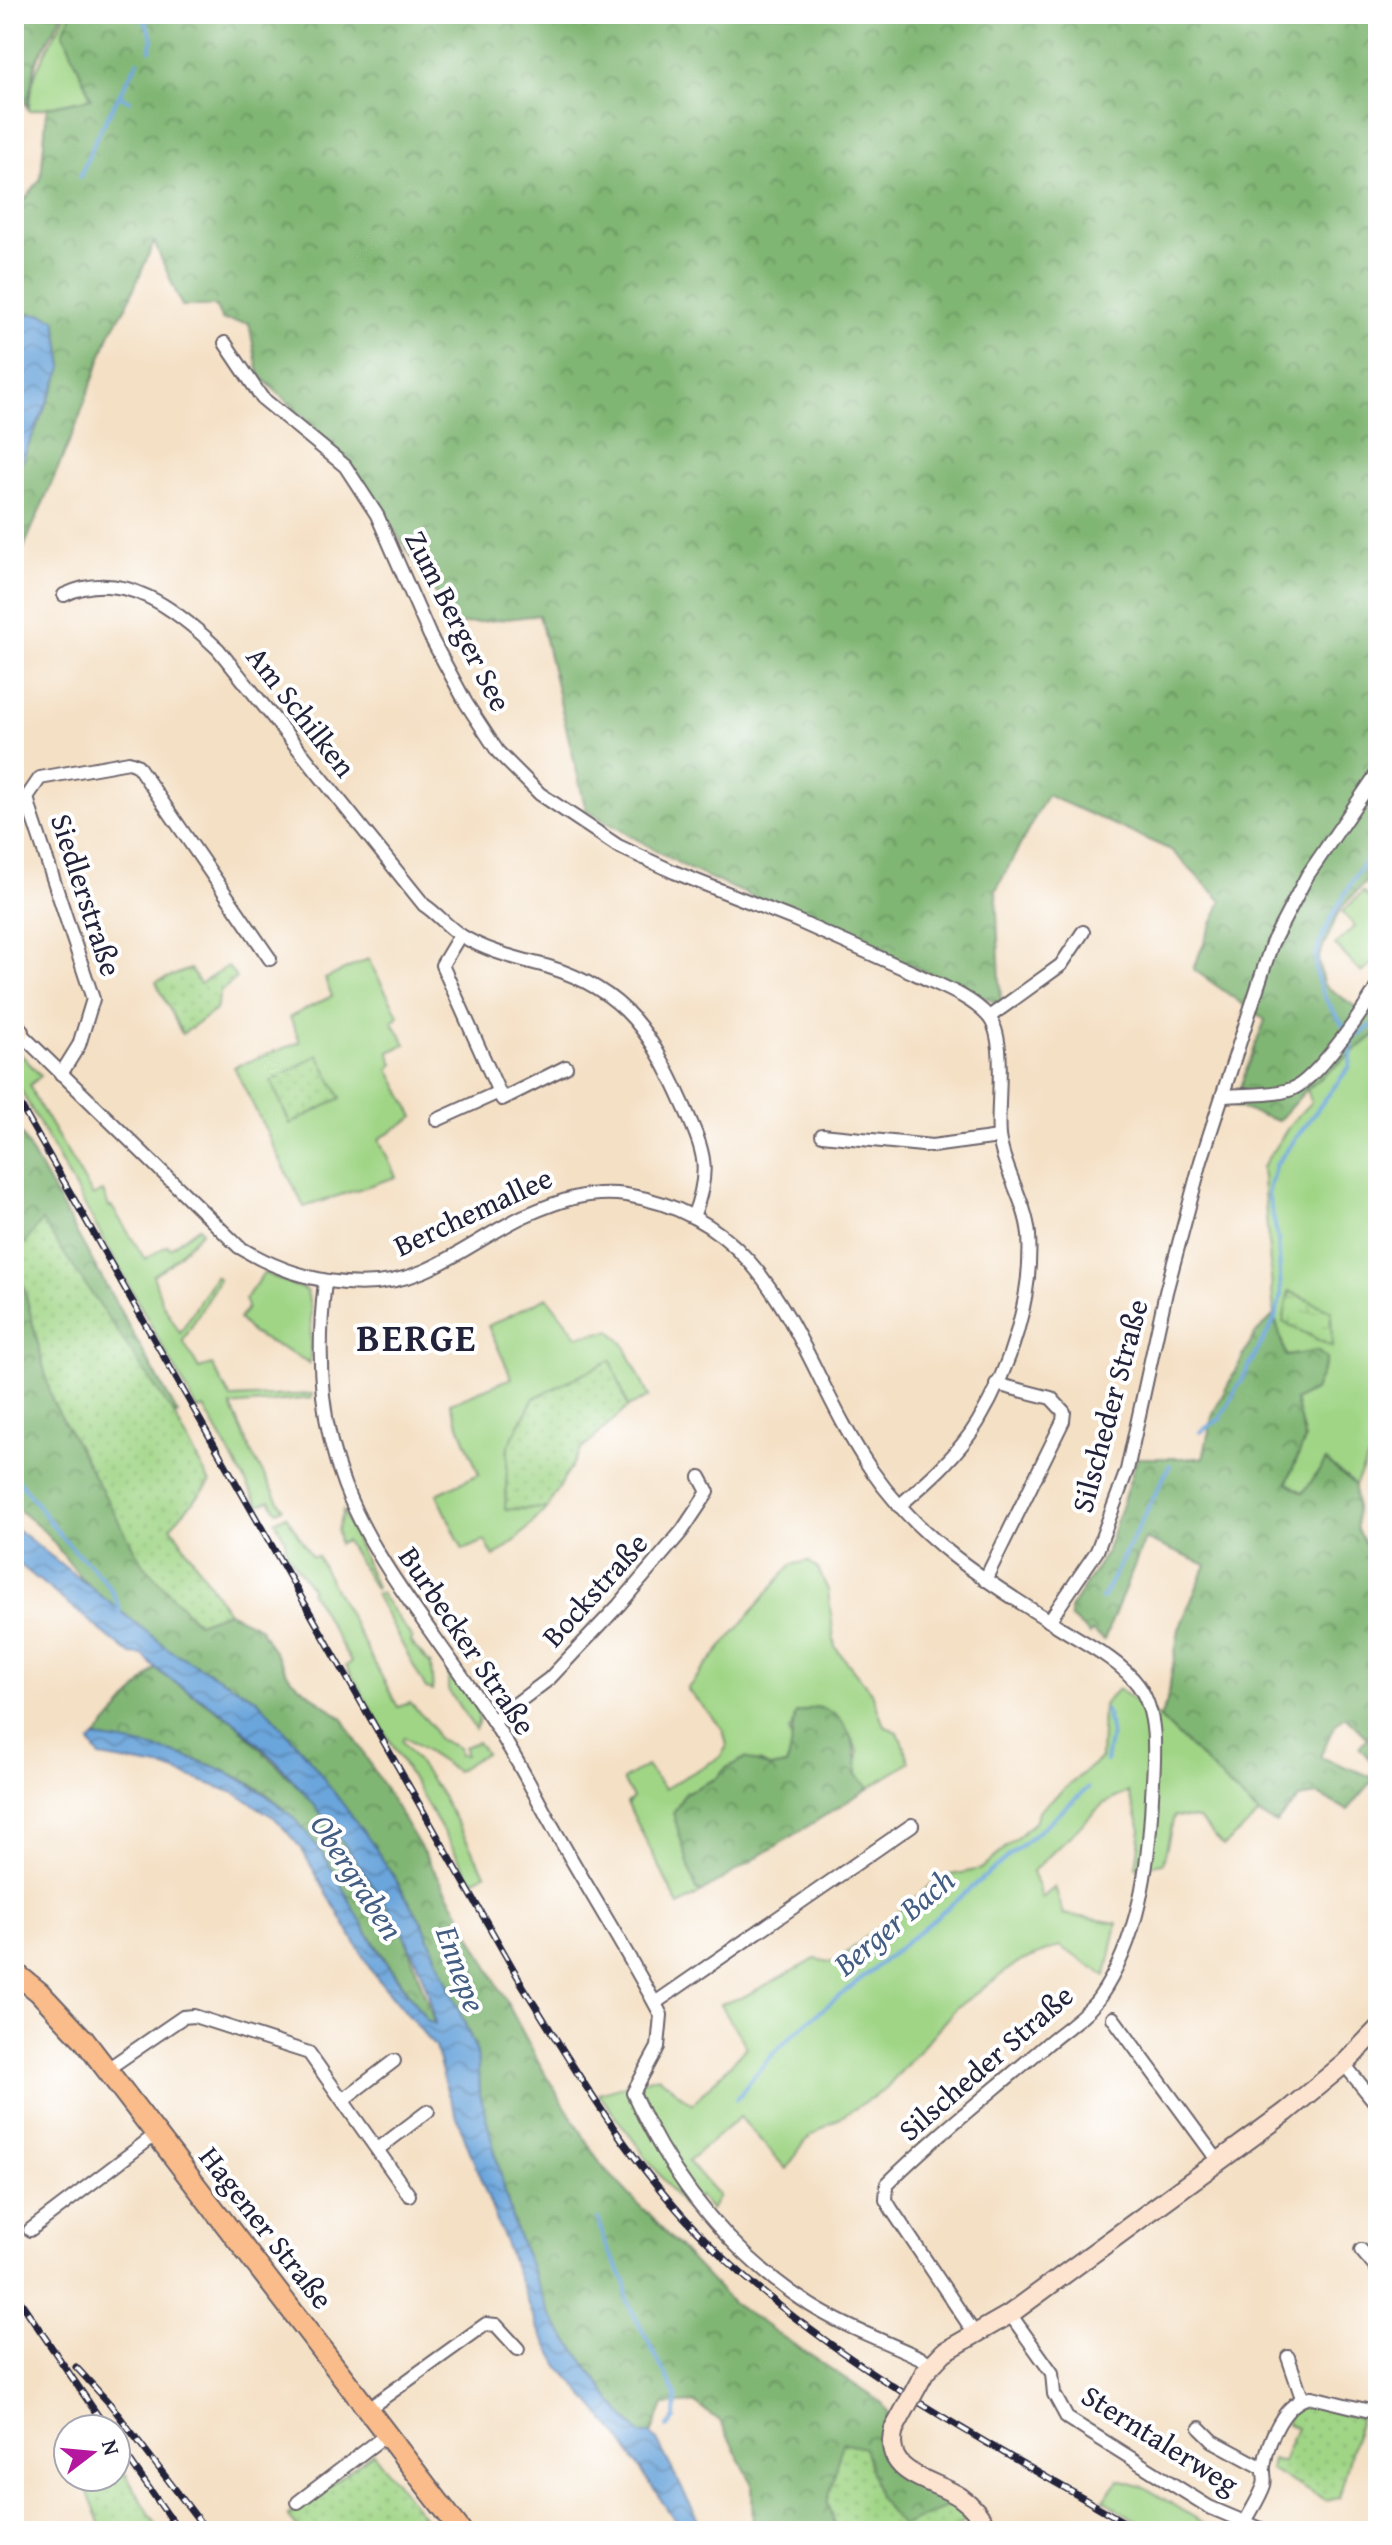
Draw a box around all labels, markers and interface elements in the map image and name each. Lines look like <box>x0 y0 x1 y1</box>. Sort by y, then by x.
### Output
street label: Zum Berger See <box>394 523 523 719</box>
street label: Am Schilken <box>236 636 367 787</box>
street label: Siedlerstraße <box>40 808 134 982</box>
street label: Berchemallee <box>386 1155 559 1267</box>
street label: Silscheder Straße <box>1059 1294 1159 1517</box>
district label: BERGE <box>357 1309 477 1365</box>
street label: Bockstraße <box>531 1522 658 1656</box>
street label: Burbecker Straße <box>388 1537 547 1743</box>
water label: Obergraben <box>299 1804 416 1949</box>
water label: Berger Bach <box>822 1857 965 1987</box>
water label: Ennepe <box>424 1918 499 2019</box>
street label: Silscheder Straße <box>888 1974 1083 2151</box>
street label: Hagener Straße <box>189 2137 345 2318</box>
street label: Sterntalerweg <box>1073 2373 1248 2505</box>
north arrow <box>52 2413 132 2493</box>
text: N <box>94 2436 129 2459</box>

